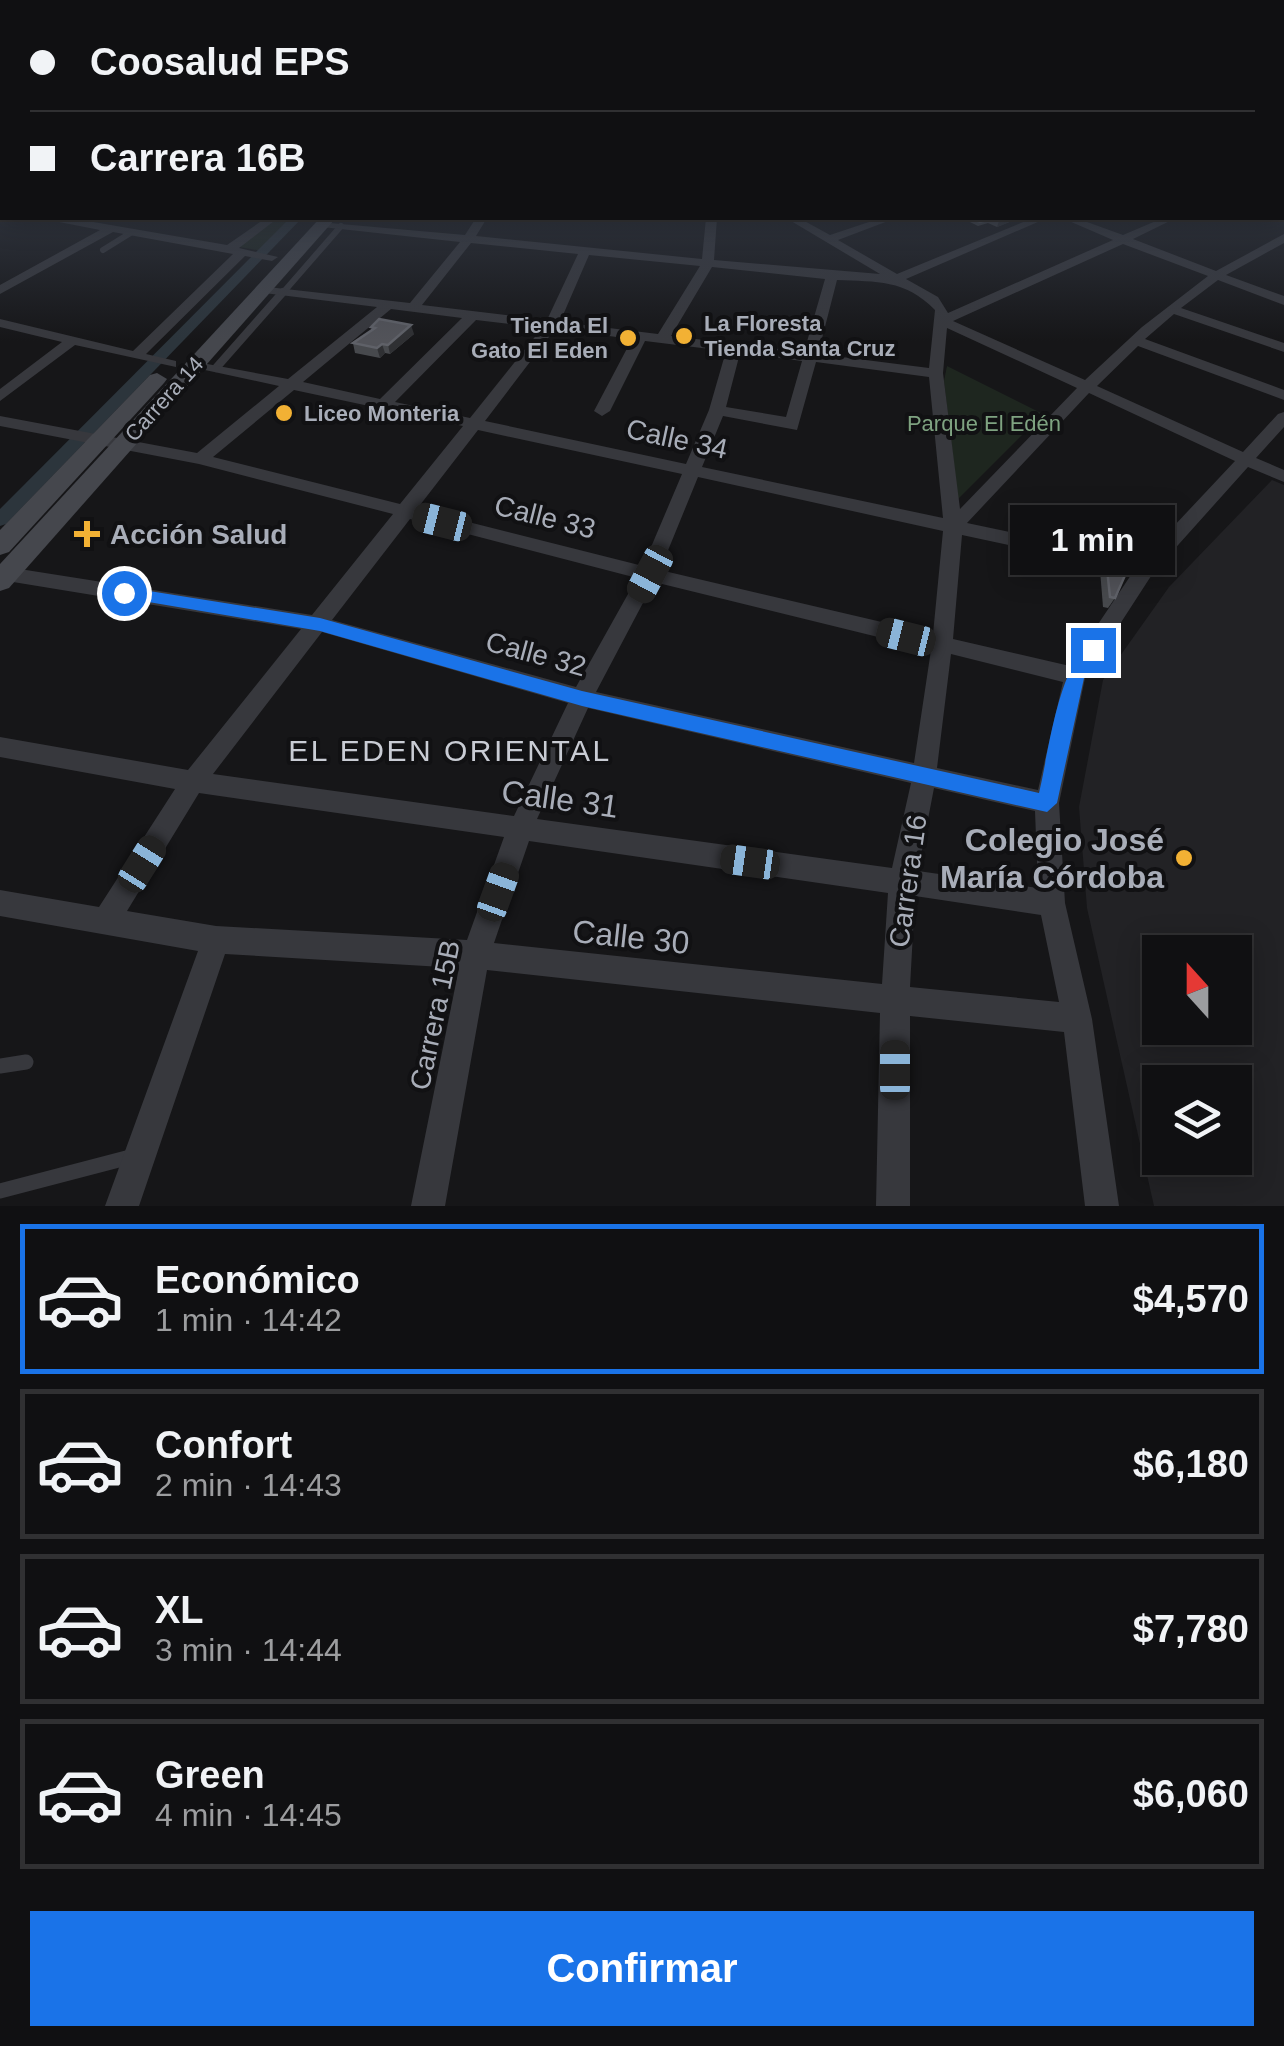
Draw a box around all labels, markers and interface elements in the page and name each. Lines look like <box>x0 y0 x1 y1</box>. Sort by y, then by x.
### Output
text: Coosalud EPS <box>90 41 350 83</box>
text: Carrera 16B <box>90 137 305 179</box>
place label: La Floresta Tienda Santa Cruz <box>704 311 896 361</box>
place label: Tienda El Gato El Eden <box>471 313 608 363</box>
marker: La Floresta Tienda Santa Cruz <box>673 325 695 347</box>
marker: Tienda El Gato El Eden <box>617 327 639 349</box>
street label: Carrera 14 <box>120 352 208 446</box>
place label: Liceo Monteria <box>304 401 460 426</box>
marker: Liceo Monteria <box>273 402 295 424</box>
park label: Parque El Edén <box>907 411 1061 436</box>
street label: Calle 34 <box>624 413 730 465</box>
street label: Calle 33 <box>491 490 599 544</box>
car <box>409 500 475 544</box>
callout: 1 min <box>1010 505 1176 575</box>
place label: Acción Salud <box>110 519 287 550</box>
marker: Acción Salud <box>74 521 100 547</box>
text: 1 min <box>1051 522 1134 558</box>
car <box>623 540 677 608</box>
route start <box>102 571 147 616</box>
car <box>873 615 939 659</box>
street label: Calle 32 <box>482 626 590 682</box>
route end <box>1071 628 1116 673</box>
district label: EL EDEN ORIENTAL <box>288 734 612 767</box>
street label: Calle 31 <box>499 773 621 825</box>
street label: Carrera 16 <box>883 813 933 949</box>
place label: Colegio José María Córdoba <box>940 822 1164 895</box>
car <box>113 831 171 897</box>
car <box>718 843 782 881</box>
marker: Colegio José María Córdoba <box>1173 847 1195 869</box>
car <box>474 859 522 925</box>
street label: Calle 30 <box>571 913 691 961</box>
north arrow <box>1142 935 1252 1045</box>
map controls <box>1142 935 1252 1175</box>
street label: Carrera 15B <box>404 937 466 1093</box>
car <box>880 1040 910 1100</box>
button: layers <box>1142 1065 1252 1175</box>
icon: car <box>35 1254 125 1344</box>
text: Económico <box>155 1259 360 1301</box>
text: $4,570 <box>1133 1278 1249 1320</box>
text: 1 min · 14:42 <box>155 1302 342 1338</box>
icon: car <box>35 1419 125 1509</box>
text: Confort <box>155 1424 292 1466</box>
text: $6,180 <box>1133 1443 1249 1485</box>
text: 2 min · 14:43 <box>155 1467 342 1503</box>
icon: car <box>35 1584 125 1674</box>
text: XL <box>155 1589 204 1631</box>
text: $7,780 <box>1133 1608 1249 1650</box>
text: 3 min · 14:44 <box>155 1632 342 1668</box>
icon: car <box>35 1749 125 1839</box>
text: Green <box>155 1754 265 1796</box>
text: $6,060 <box>1133 1773 1249 1815</box>
text: 4 min · 14:45 <box>155 1797 342 1833</box>
button: Confirmar <box>30 1911 1254 2026</box>

